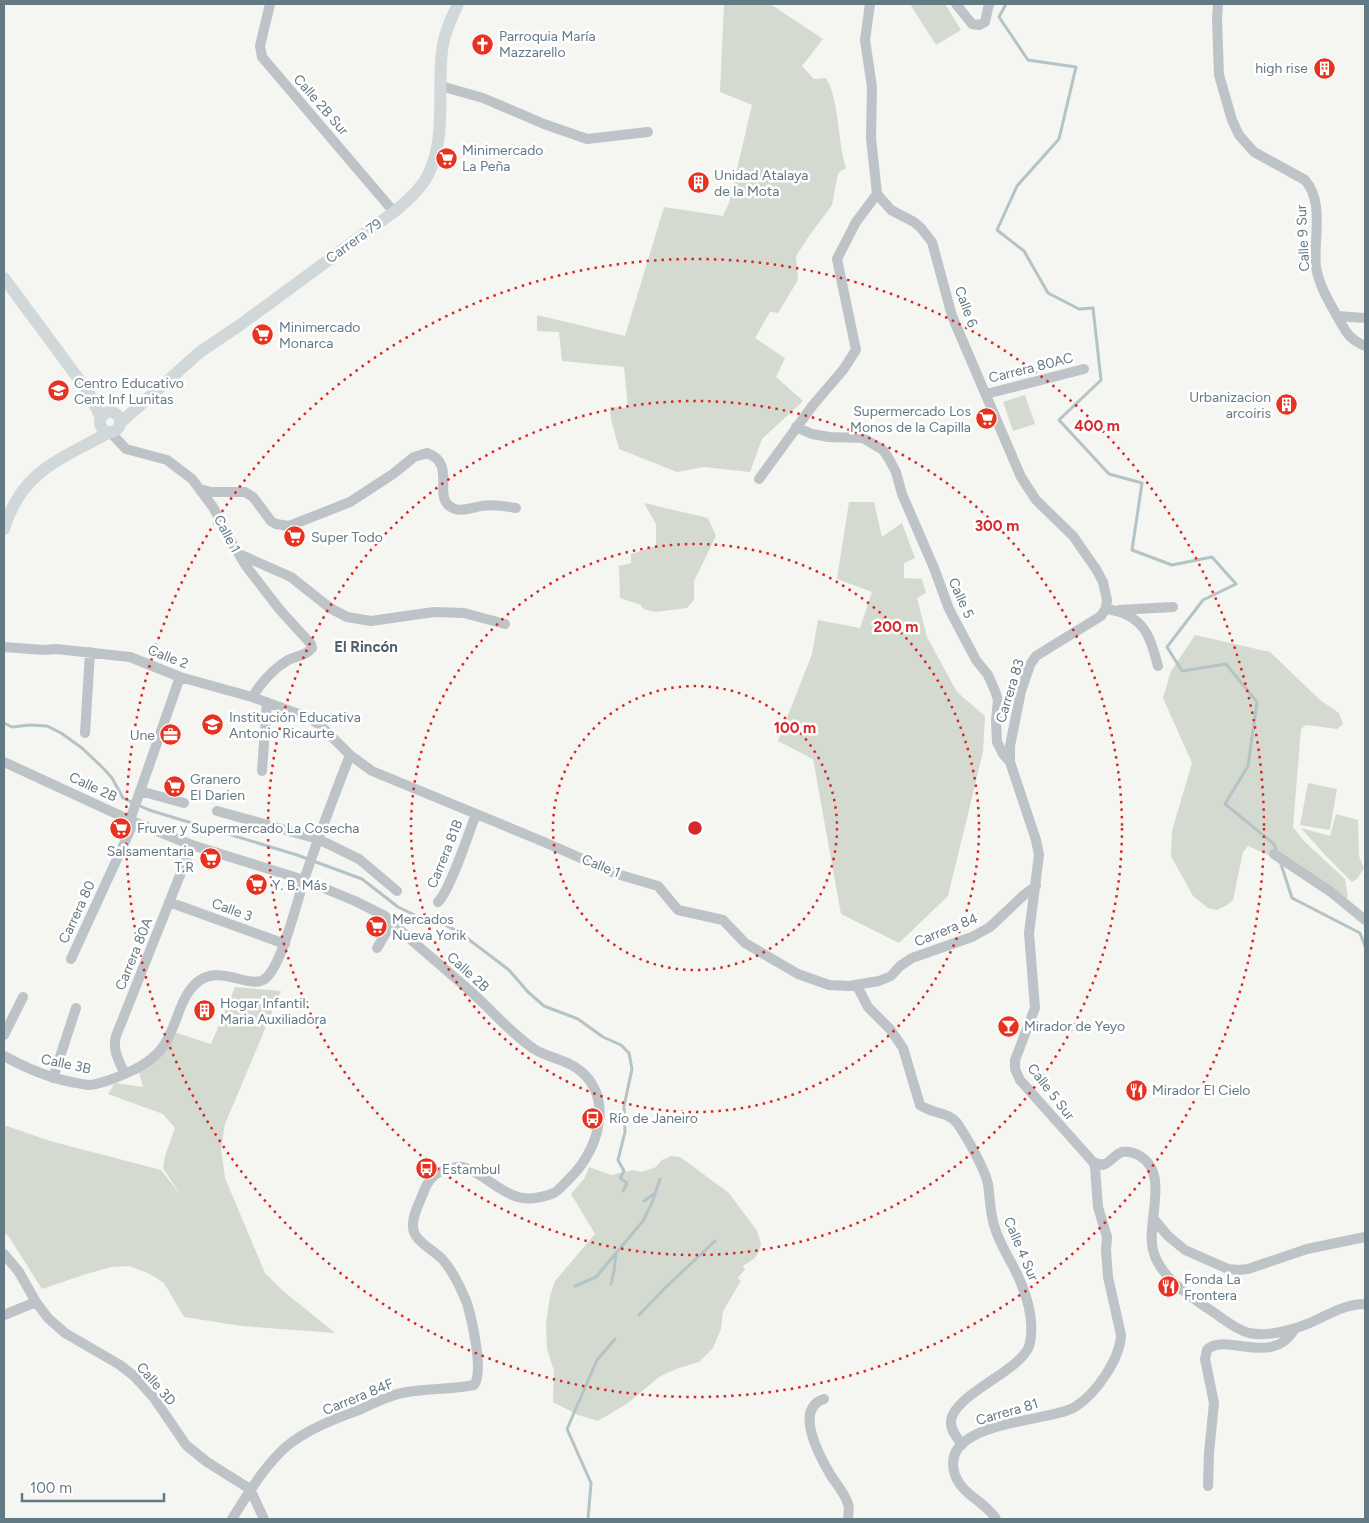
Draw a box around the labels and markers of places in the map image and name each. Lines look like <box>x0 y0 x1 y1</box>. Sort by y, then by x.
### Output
place label: Parroquia María Mazzarello <box>499 28 596 61</box>
church icon: Parroquia María Mazzarello <box>471 32 495 56</box>
building icon: high rise <box>1312 56 1336 80</box>
place label: high rise <box>1255 60 1308 77</box>
place label: Minimercado La Peña <box>462 142 543 175</box>
supermarket icon: Minimercado La Peña <box>434 146 458 170</box>
place label: Unidad Atalaya de la Mota <box>714 167 808 200</box>
building icon: Unidad Atalaya de la Mota <box>686 171 710 195</box>
place label: Minimercado Monarca <box>279 319 360 352</box>
supermarket icon: Minimercado Monarca <box>251 323 275 347</box>
place label: Centro Educativo Cent Inf Lunitas <box>74 375 184 408</box>
school or university icon: Centro Educativo Cent Inf Lunitas <box>46 379 70 403</box>
place label: Urbanizacion arcoiris <box>1189 389 1271 422</box>
building icon: Urbanizacion arcoiris <box>1275 393 1299 417</box>
place label: Supermercado Los Monos de la Capilla <box>850 403 971 436</box>
supermarket icon: Supermercado Los Monos de la Capilla <box>975 407 999 431</box>
supermarket icon: Super Todo <box>283 525 307 549</box>
place label: Super Todo <box>311 529 383 546</box>
place label: Institución Educativa Antonio Ricaurte <box>229 709 361 742</box>
school or university icon: Institución Educativa Antonio Ricaurte <box>201 713 225 737</box>
office icon: Une <box>159 723 183 747</box>
place label: Une <box>130 727 155 744</box>
place label: Granero El Darien <box>190 771 245 804</box>
supermarket icon: Granero El Darien <box>162 775 186 799</box>
supermarket icon: Fruver y Supermercado La Cosecha <box>109 816 133 840</box>
centre of rings <box>686 819 704 837</box>
place label: Fruver y Supermercado La Cosecha <box>137 820 359 837</box>
place label: Salsamentaria T.R <box>107 843 194 876</box>
supermarket icon: Salsamentaria T.R <box>198 847 222 871</box>
supermarket icon: Y. B. Más <box>244 873 268 897</box>
place label: Y. B. Más <box>272 877 327 894</box>
place label: Mercados Nueva Yorik <box>392 911 467 944</box>
supermarket icon: Mercados Nueva Yorik <box>364 915 388 939</box>
place label: Hogar Infantil: Maria Auxiliadora <box>220 995 326 1028</box>
building icon: Hogar Infantil: Maria Auxiliadora <box>192 999 216 1023</box>
bar icon: Mirador de Yeyo <box>996 1014 1020 1038</box>
place label: Mirador de Yeyo <box>1024 1018 1125 1035</box>
restaurant icon: Mirador El Cielo <box>1124 1078 1148 1102</box>
place label: Mirador El Cielo <box>1152 1082 1251 1099</box>
bus stop icon: Río de Janeiro <box>581 1106 605 1130</box>
place label: Río de Janeiro <box>609 1110 698 1127</box>
bus stop icon: Estambul <box>414 1157 438 1181</box>
place label: Estambul <box>442 1161 500 1178</box>
place label: Fonda La Frontera <box>1184 1271 1241 1304</box>
restaurant icon: Fonda La Frontera <box>1156 1275 1180 1299</box>

